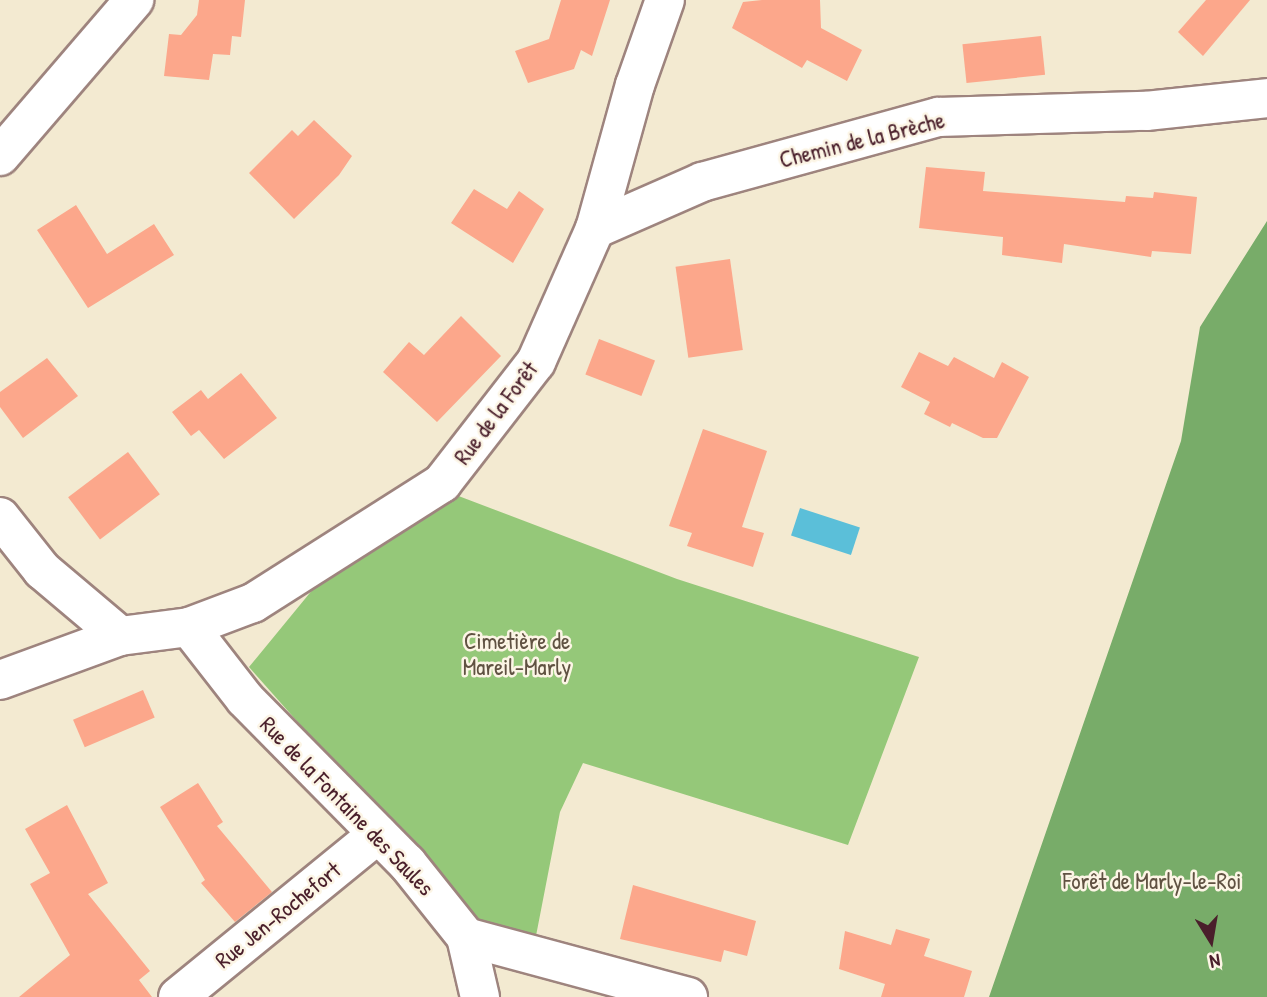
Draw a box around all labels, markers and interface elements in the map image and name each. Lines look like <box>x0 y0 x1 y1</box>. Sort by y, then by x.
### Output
street label: Chemin de la Brèche <box>777 106 947 174</box>
street label: Rue de la Forêt <box>448 356 544 470</box>
park label: Cimetière de Mareil-Marly <box>463 627 571 681</box>
street label: Rue de la Fontaine des Saules <box>254 711 440 901</box>
street label: Rue Jen-Rochefort <box>210 856 346 974</box>
park label: Forêt de Marly-le-Roi <box>1063 867 1241 895</box>
north arrow <box>1176 906 1246 976</box>
text: N <box>1208 948 1222 975</box>

